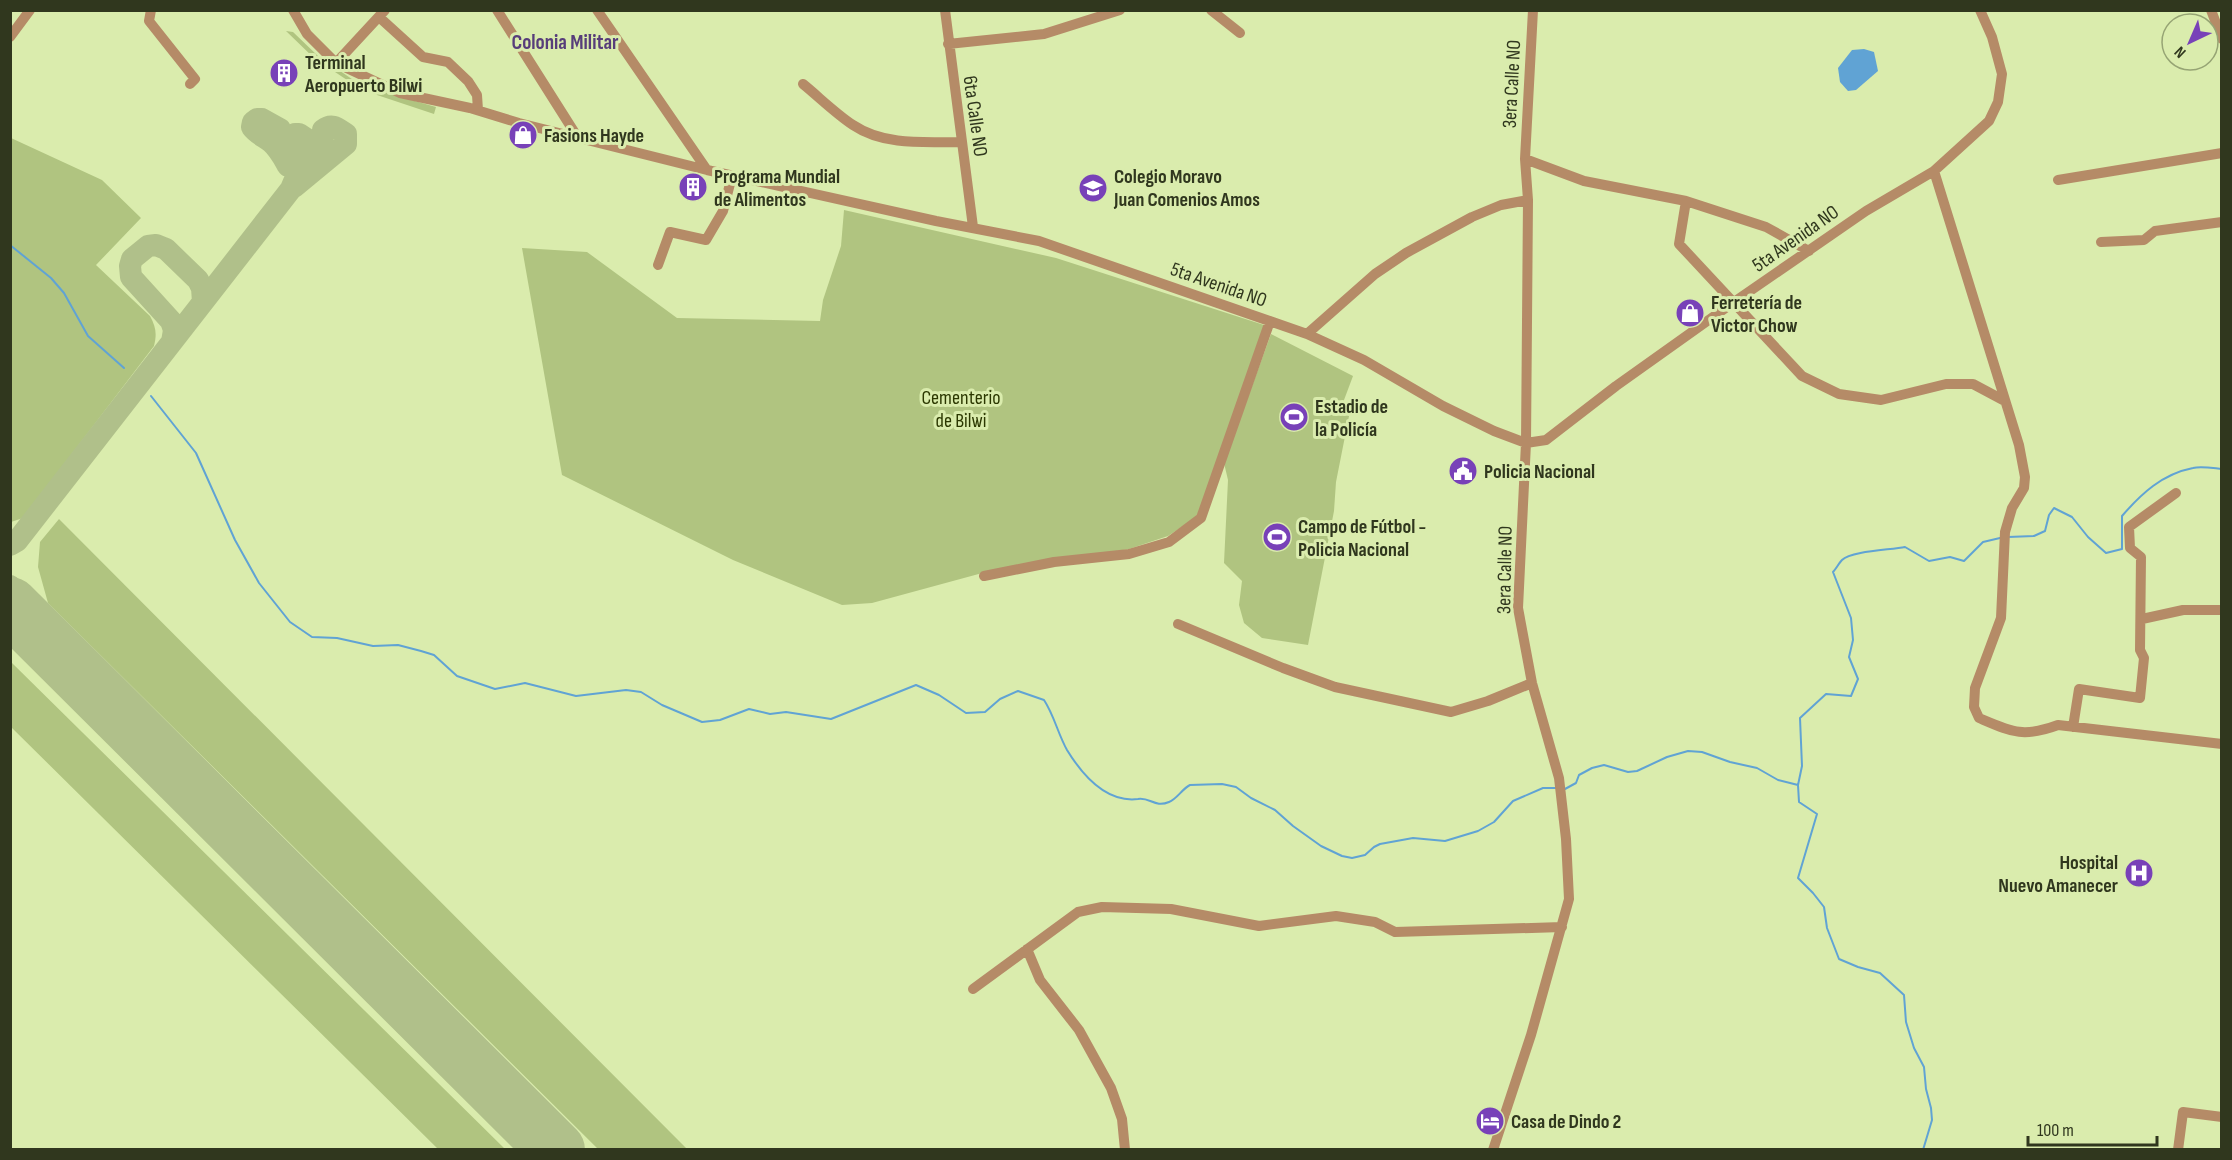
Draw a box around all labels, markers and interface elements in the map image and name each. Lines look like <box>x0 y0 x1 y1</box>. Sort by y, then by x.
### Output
north arrow <box>2160 12 2220 72</box>
district label: Colonia Militar <box>512 30 619 55</box>
street label: 3era Calle NO <box>1498 39 1526 129</box>
text: N <box>2171 42 2190 62</box>
place label: Terminal Aeropuerto Bilwi <box>304 51 422 98</box>
building icon: Terminal Aeropuerto Bilwi <box>268 57 300 89</box>
street label: 6ta Calle NO <box>957 74 993 158</box>
shop icon: Fasions Hayde <box>507 119 539 151</box>
place label: Fasions Hayde <box>544 124 644 148</box>
place label: Programa Mundial de Alimentos <box>714 165 840 212</box>
place label: Colegio Moravo Juan Comenios Amos <box>1113 165 1260 212</box>
building icon: Programa Mundial de Alimentos <box>677 171 709 203</box>
school or university icon: Colegio Moravo Juan Comenios Amos <box>1077 172 1109 204</box>
street label: 5ta Avenida NO <box>1748 200 1844 277</box>
street label: 5ta Avenida NO <box>1167 257 1270 313</box>
place label: Ferretería de Victor Chow <box>1711 291 1802 338</box>
shop icon: Ferretería de Victor Chow <box>1674 297 1706 329</box>
park label: Cementerio de Bilwi <box>922 386 1000 433</box>
place label: Estadio de la Policía <box>1315 395 1388 442</box>
sports icon: Estadio de la Policía <box>1278 401 1310 433</box>
public building icon: Policia Nacional <box>1447 455 1479 487</box>
place label: Policia Nacional <box>1484 460 1595 484</box>
place label: Campo de Fútbol - Policia Nacional <box>1298 515 1426 562</box>
sports icon: Campo de Fútbol - Policia Nacional <box>1261 521 1293 553</box>
street label: 3era Calle NO <box>1492 526 1518 614</box>
place label: Hospital Nuevo Amanecer <box>1998 851 2118 898</box>
hospital icon: Hospital Nuevo Amanecer <box>2123 857 2155 889</box>
hotel icon: Casa de Dindo 2 <box>1474 1105 1506 1137</box>
scale bar <box>2028 1109 2157 1147</box>
place label: Casa de Dindo 2 <box>1511 1110 1621 1134</box>
text: 100 m <box>2037 1120 2074 1141</box>

